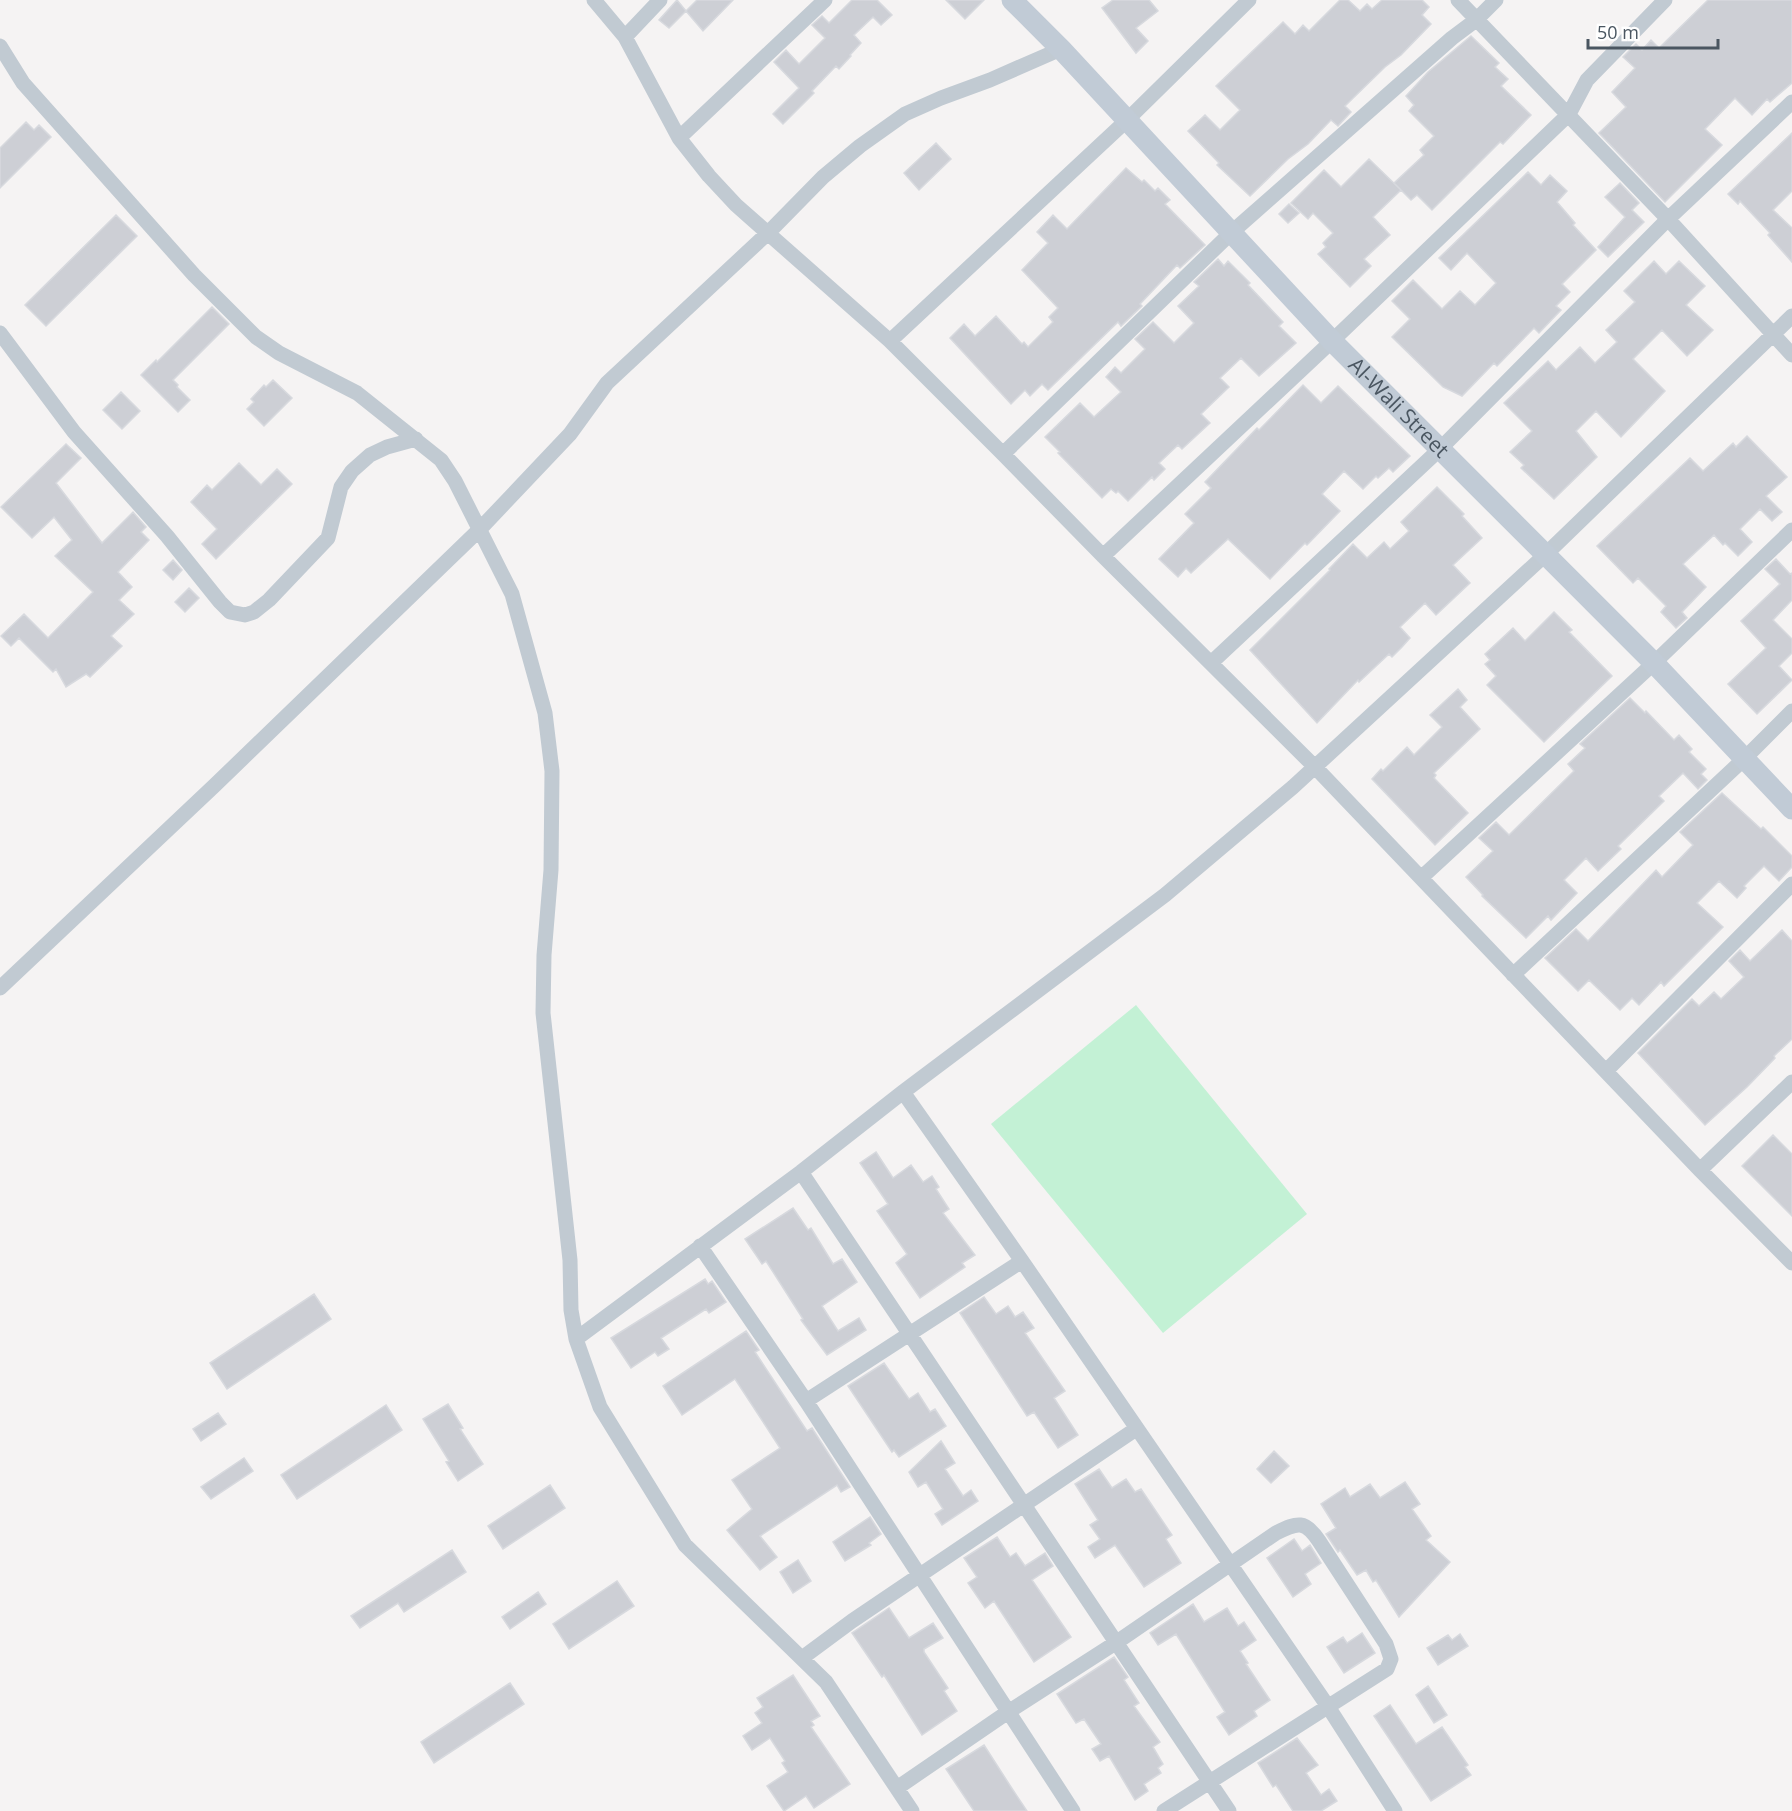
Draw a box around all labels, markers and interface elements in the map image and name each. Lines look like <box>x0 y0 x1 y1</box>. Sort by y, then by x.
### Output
scale bar <box>1588 12 1718 50</box>
text: 50 m <box>1597 20 1639 44</box>
street label: Al-Wali Street <box>1343 351 1456 463</box>

